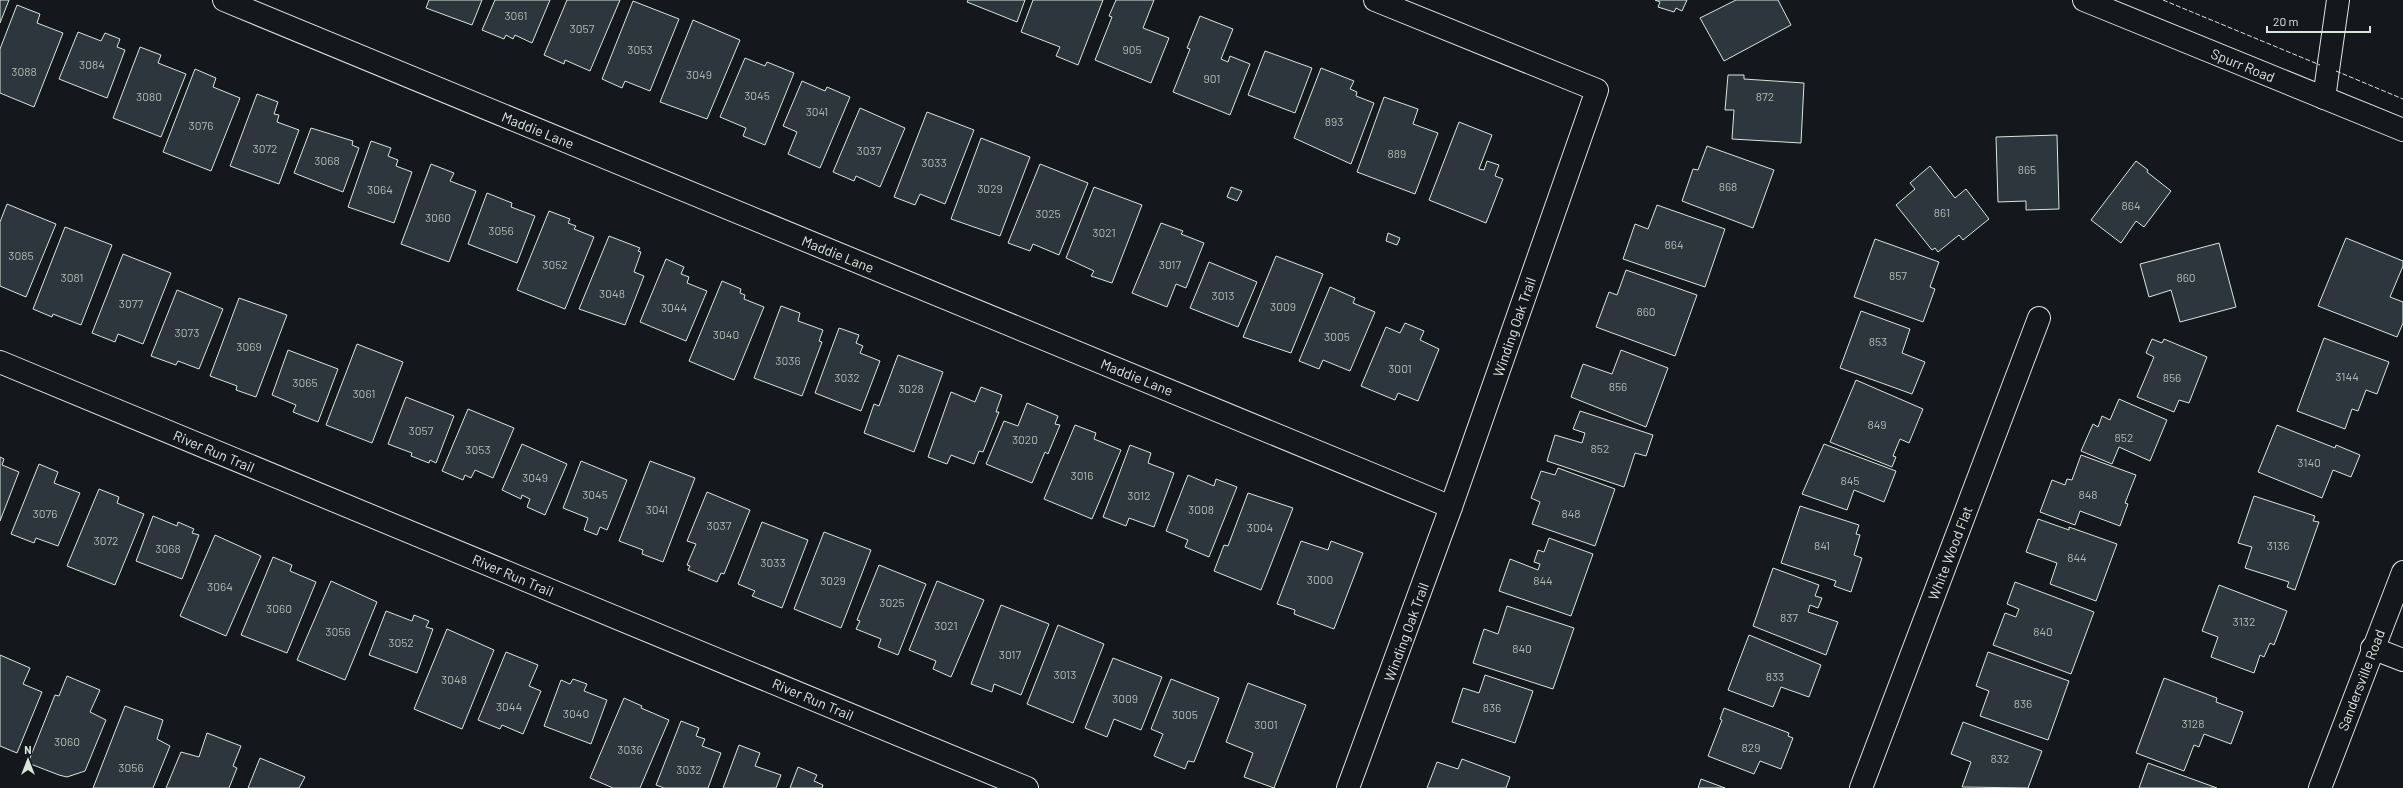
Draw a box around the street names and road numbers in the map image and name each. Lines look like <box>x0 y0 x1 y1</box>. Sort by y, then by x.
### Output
street label: Spurr Road <box>2209 45 2277 85</box>
street label: Maddie Lane <box>499 108 577 152</box>
street label: Maddie Lane <box>799 232 877 276</box>
street label: Winding Oak Trail <box>1489 275 1539 379</box>
street label: Maddie Lane <box>1098 355 1176 399</box>
street label: River Run Trail <box>171 426 257 476</box>
street label: White Wood Flat <box>1924 504 1976 602</box>
street label: River Run Trail <box>470 550 556 600</box>
street label: Winding Oak Trail <box>1380 580 1432 684</box>
street label: Sandersville Road <box>2334 627 2388 733</box>
street label: River Run Trail <box>770 674 856 724</box>

